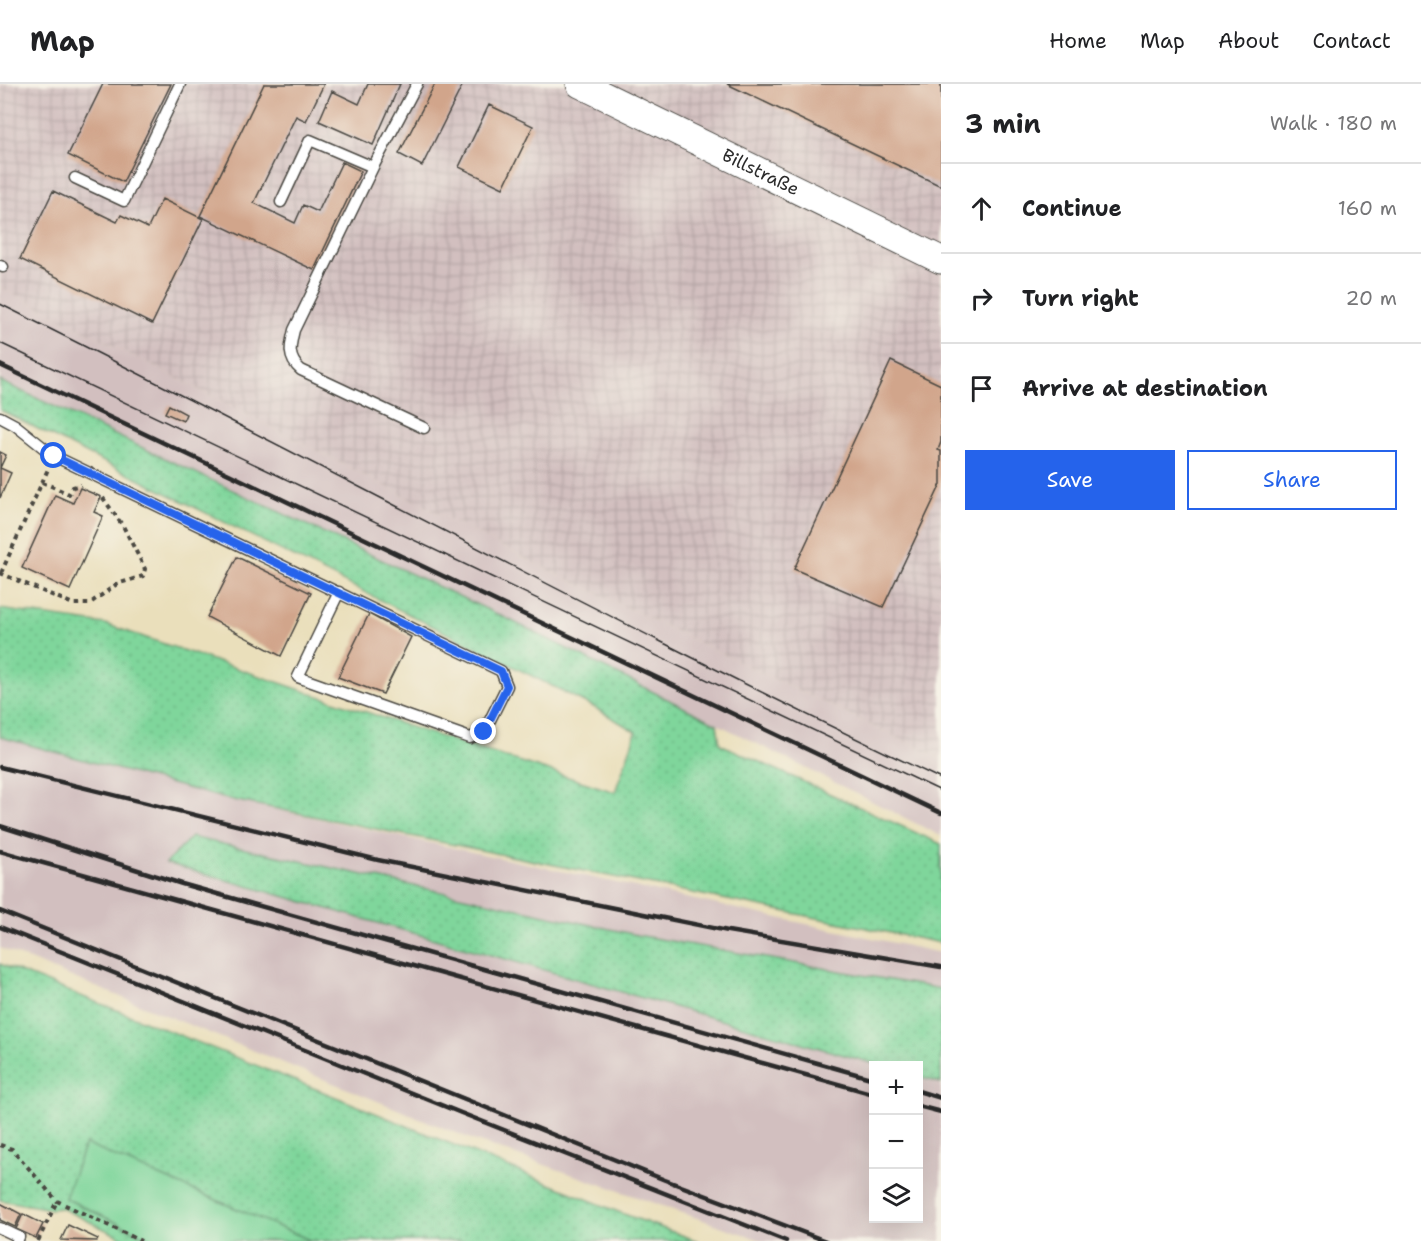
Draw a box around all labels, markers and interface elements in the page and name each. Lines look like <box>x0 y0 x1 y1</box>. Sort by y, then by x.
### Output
text: Map <box>30 22 95 60</box>
text: Home <box>1049 27 1107 55</box>
text: Map <box>1140 27 1185 55</box>
text: About <box>1218 27 1279 55</box>
text: Contact <box>1312 27 1391 55</box>
text: 3 min <box>965 106 1041 141</box>
text: Walk · 180 m <box>1270 110 1397 136</box>
street label: Billstraße <box>718 143 803 201</box>
icon: ahead <box>965 192 998 225</box>
text: Continue <box>1022 194 1122 223</box>
text: 160 m <box>1338 195 1397 221</box>
icon: right <box>965 282 998 315</box>
text: Turn right <box>1022 284 1139 313</box>
text: 20 m <box>1346 285 1397 311</box>
icon: arrive <box>965 372 998 405</box>
text: Arrive at destination <box>1022 374 1268 403</box>
route start <box>40 442 66 468</box>
button: Save <box>965 450 1175 510</box>
button: Share <box>1187 450 1397 510</box>
route end <box>470 718 496 744</box>
map controls <box>869 1061 923 1223</box>
button: + <box>869 1061 923 1115</box>
button: − <box>869 1115 923 1169</box>
button: layers <box>869 1169 923 1223</box>

